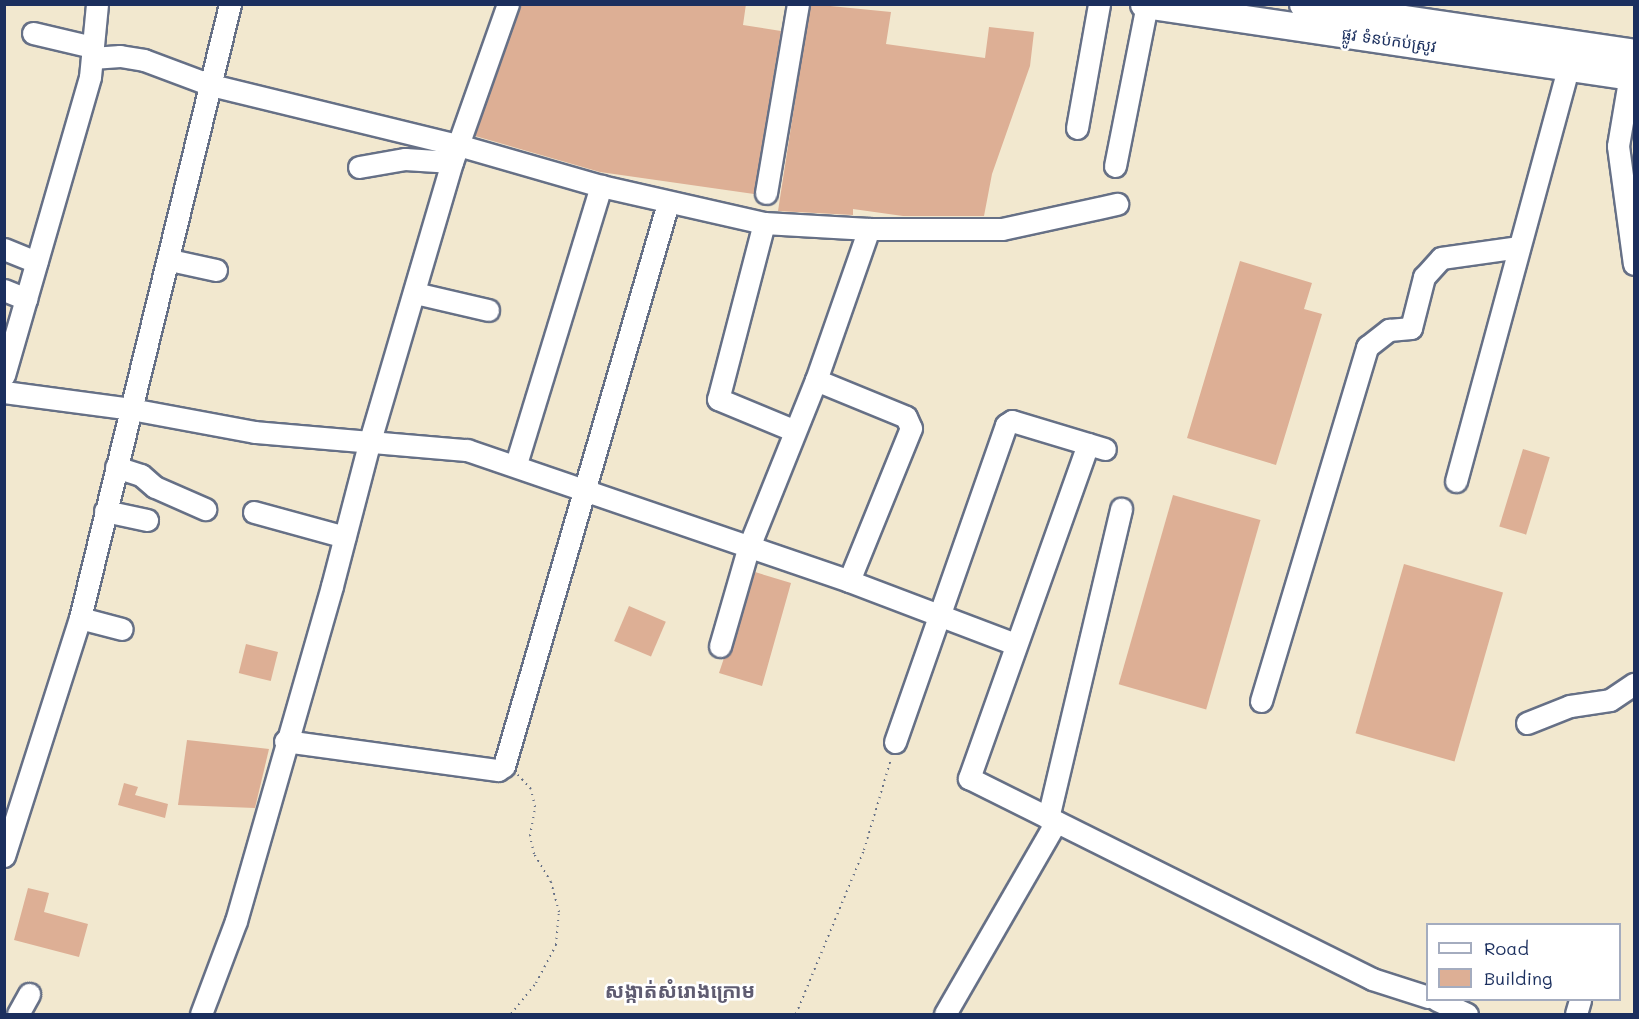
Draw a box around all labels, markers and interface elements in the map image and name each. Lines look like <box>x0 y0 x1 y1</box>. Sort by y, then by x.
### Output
street label: ផ្លូវ ទំនប់កប់ស្រូវ <box>1340 24 1438 56</box>
legend <box>1426 923 1621 1001</box>
text: Road <box>1484 936 1529 960</box>
text: Building <box>1484 966 1552 990</box>
district label: សង្កាត់សំរោងក្រោម <box>605 978 755 1002</box>

